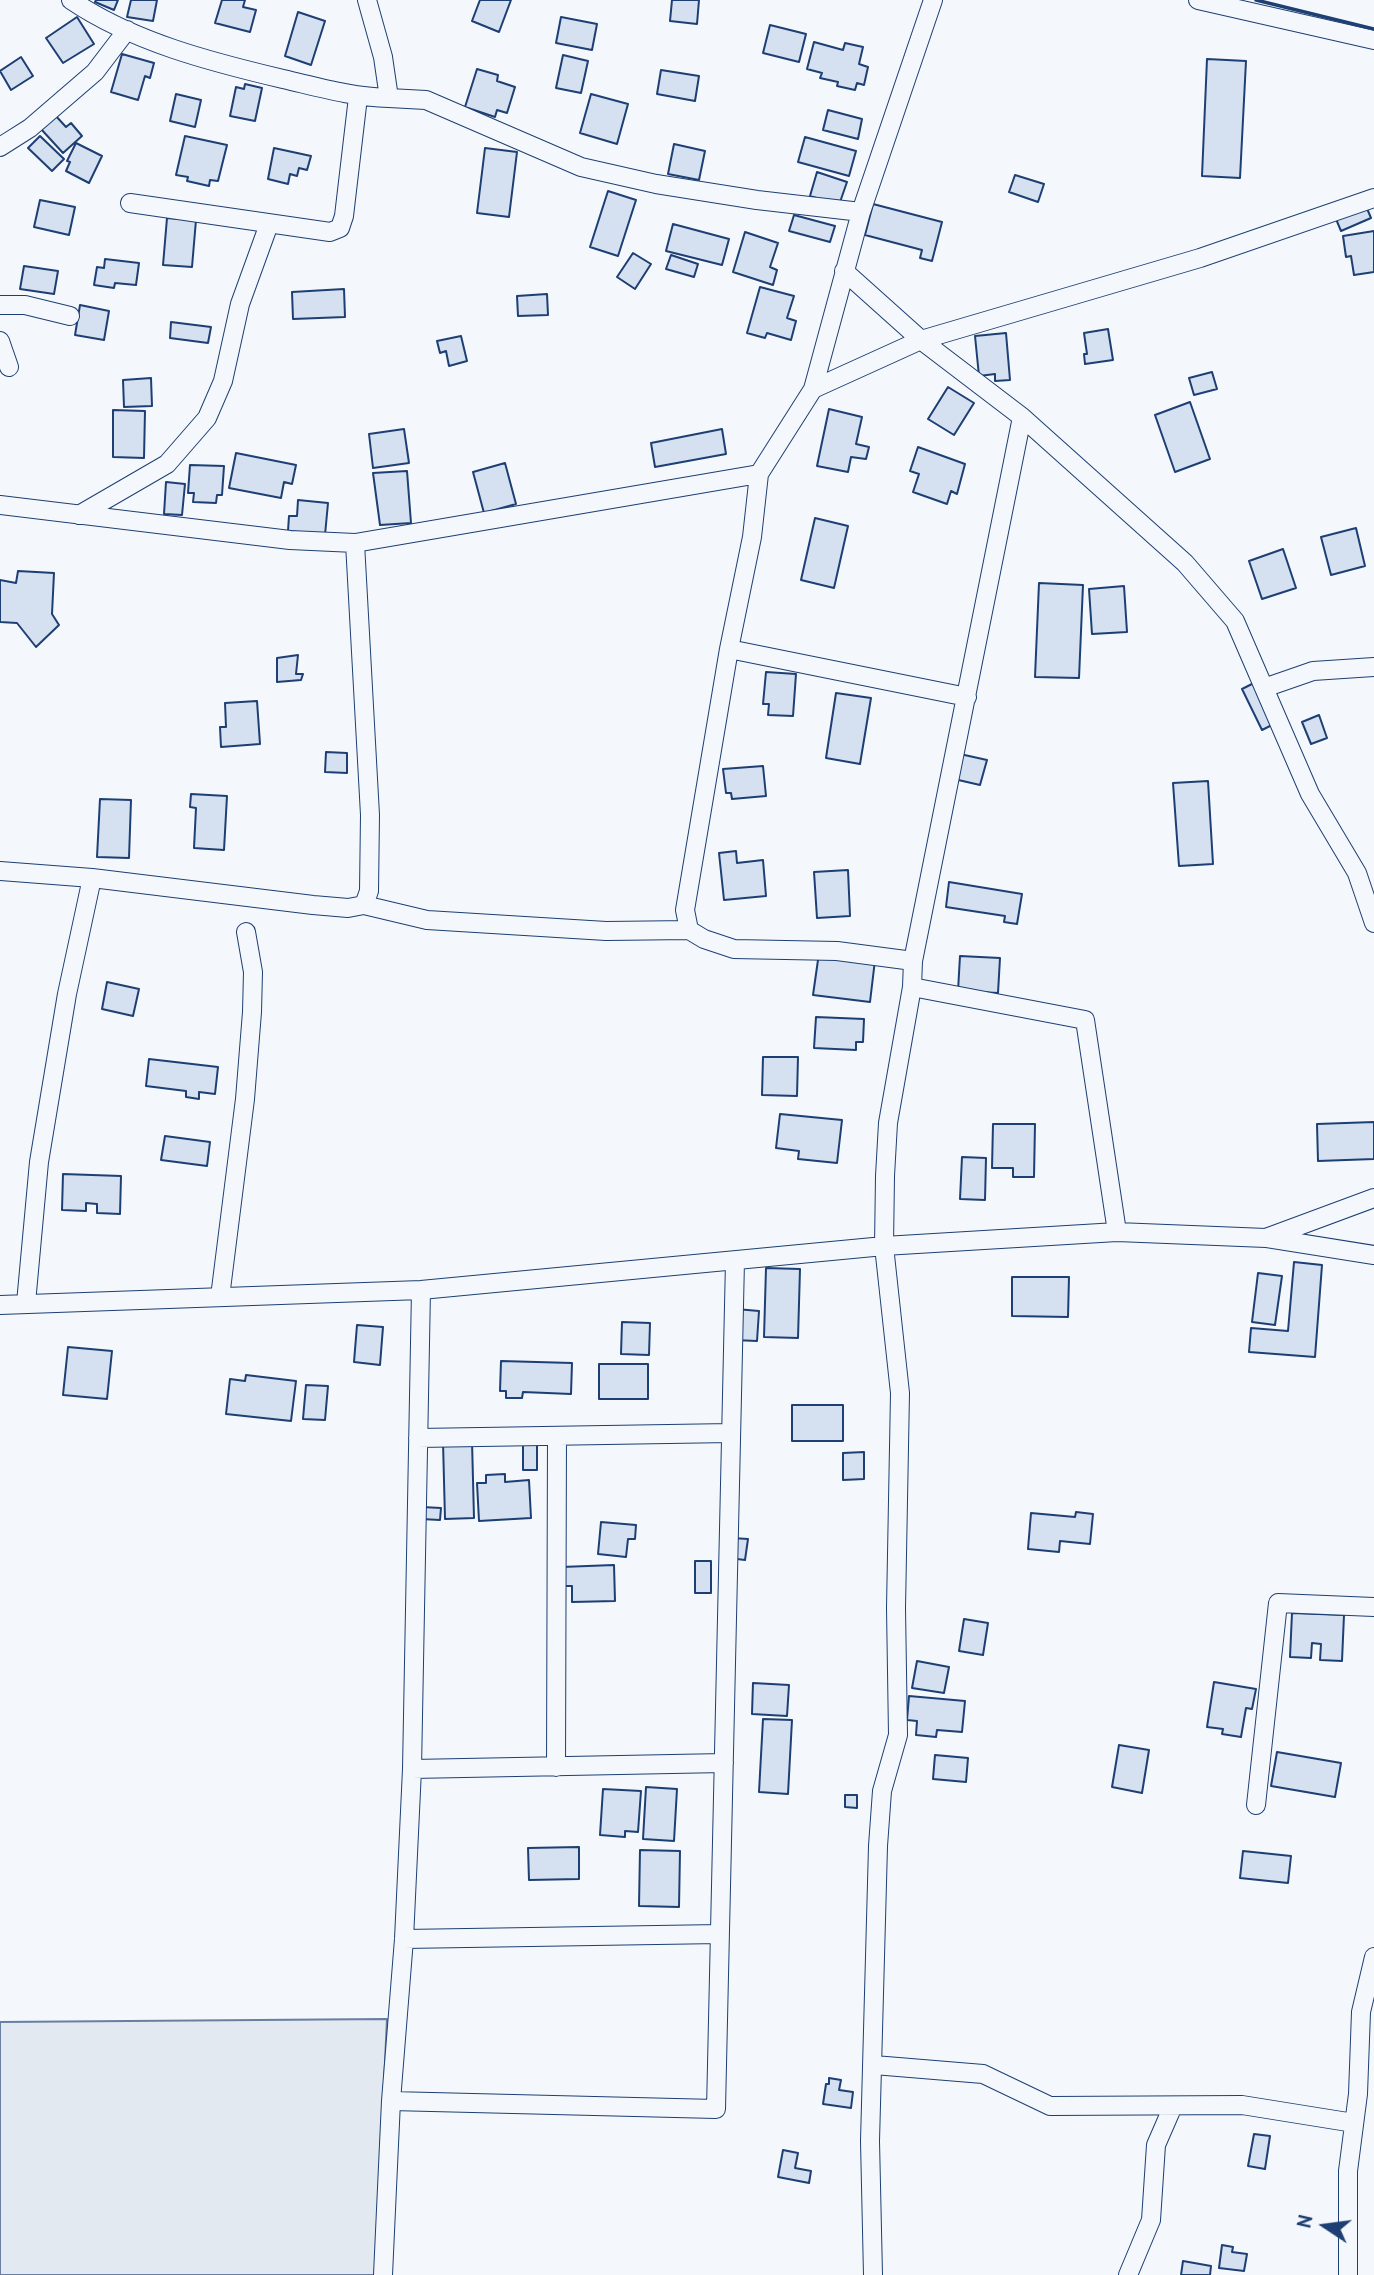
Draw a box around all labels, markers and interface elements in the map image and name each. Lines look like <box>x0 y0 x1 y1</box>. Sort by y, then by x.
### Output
north arrow <box>1290 2191 1360 2261</box>
text: N <box>1291 2213 1318 2230</box>

